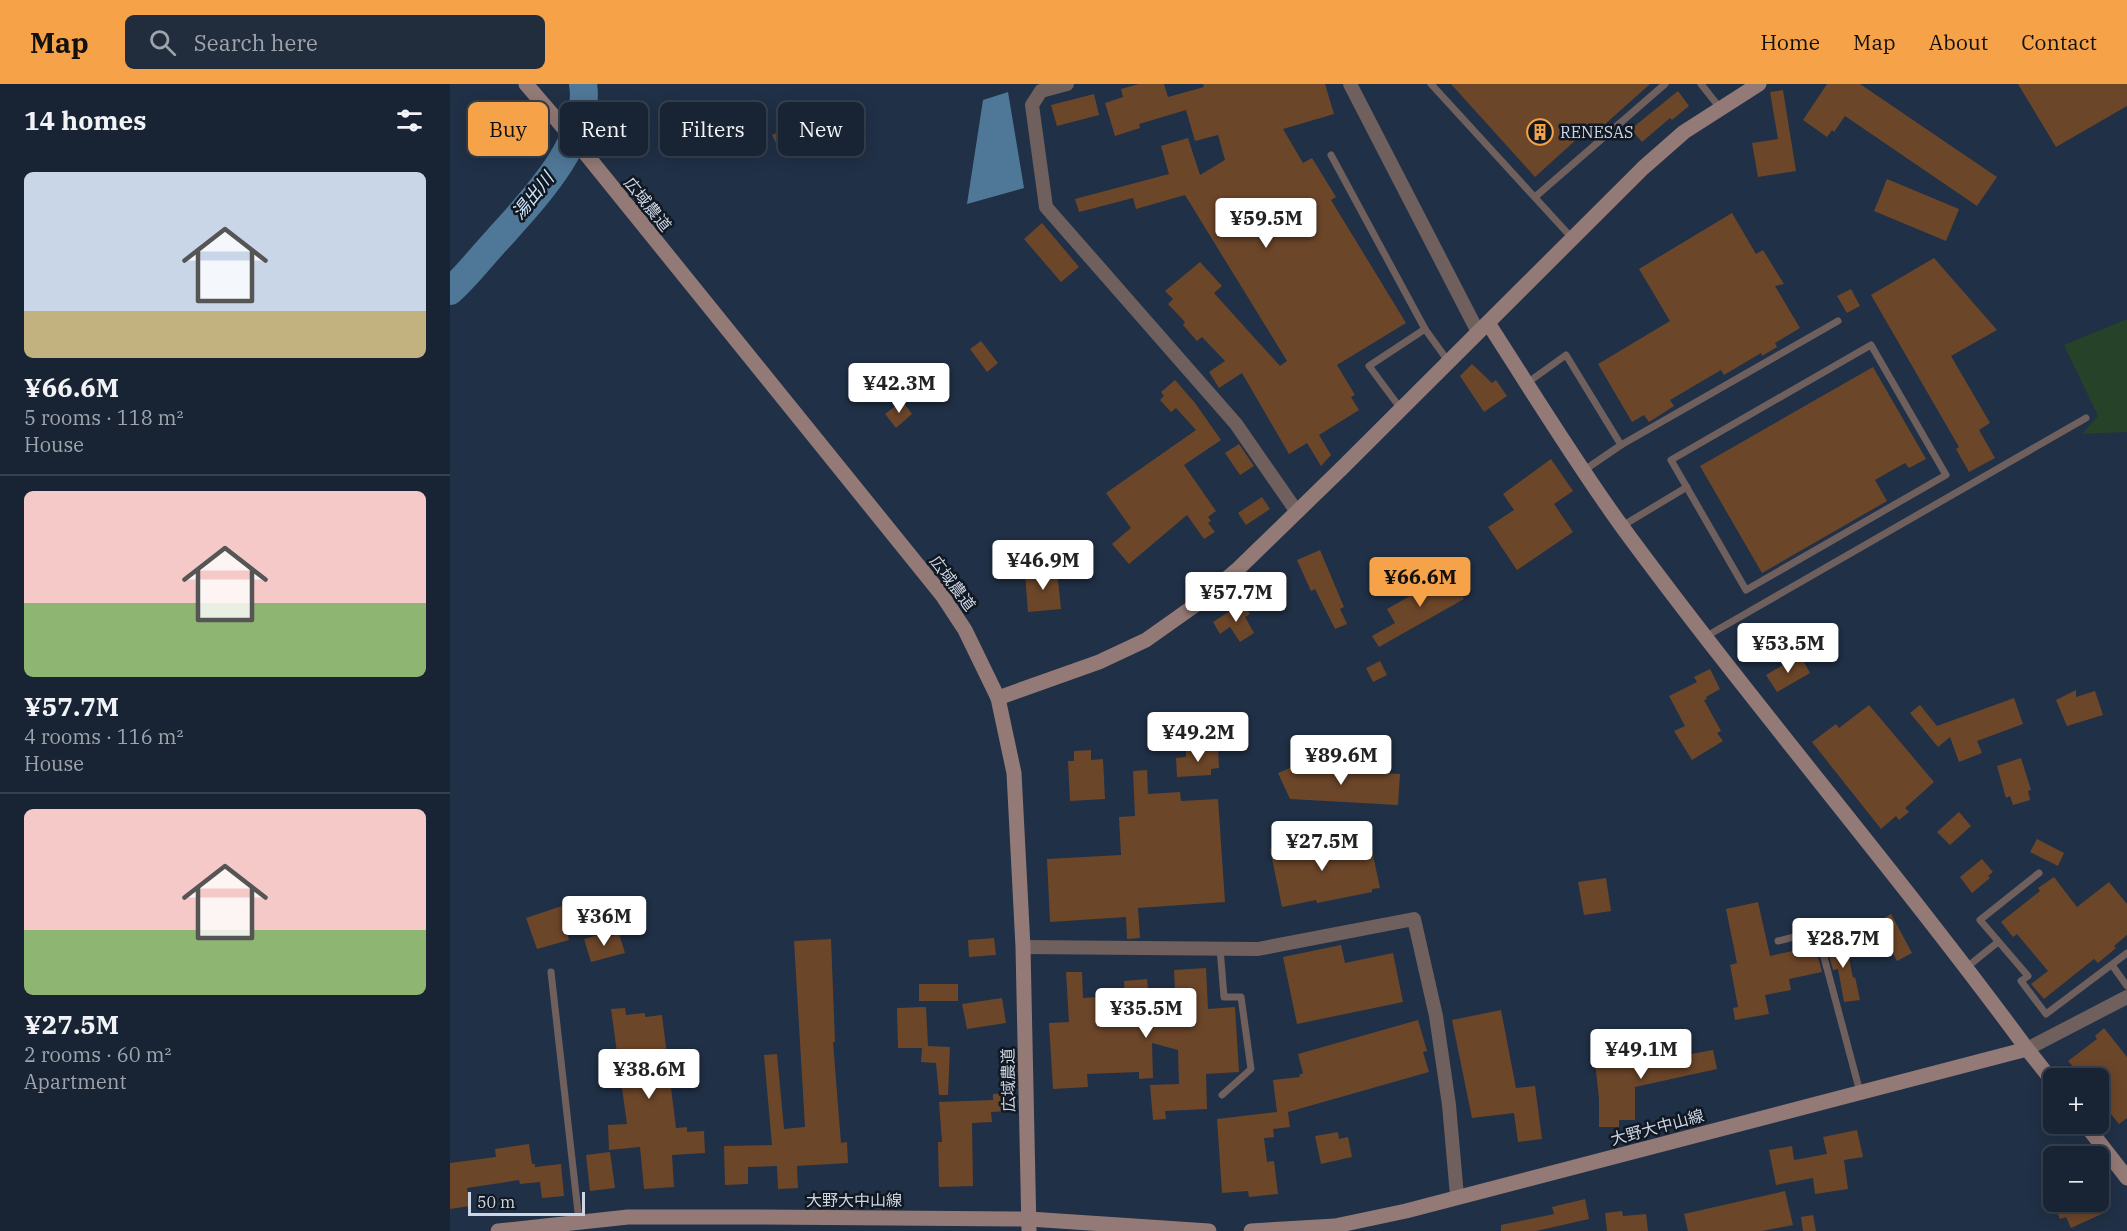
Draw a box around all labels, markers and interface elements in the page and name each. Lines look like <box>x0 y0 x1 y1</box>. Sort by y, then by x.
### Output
search box <box>125 15 545 69</box>
text: Map <box>30 24 89 61</box>
icon: search <box>146 26 179 59</box>
text: Search here <box>194 28 318 57</box>
text: Home <box>1760 28 1820 56</box>
text: Map <box>1853 28 1896 56</box>
text: About <box>1929 28 1988 56</box>
text: Contact <box>2021 28 2097 56</box>
chip: Buy <box>468 102 548 156</box>
chip: Rent <box>560 102 648 156</box>
chip: Filters <box>660 102 766 156</box>
chip: New <box>778 102 864 156</box>
text: 14 homes <box>24 103 146 137</box>
icon: filters <box>393 104 426 137</box>
building icon: RENESAS <box>1525 117 1555 147</box>
place label: RENESAS <box>1560 122 1633 142</box>
water label: 湯出川 <box>507 166 560 224</box>
street label: 広域農道 <box>620 173 676 235</box>
pin: ¥59.5M <box>1217 198 1315 249</box>
text: ¥59.5M <box>1229 204 1303 231</box>
icon: home <box>171 211 279 319</box>
pin: ¥42.3M <box>850 363 948 414</box>
text: ¥42.3M <box>862 369 936 396</box>
text: ¥66.6M <box>24 370 119 404</box>
text: 5 rooms · 118 m² <box>24 404 183 431</box>
text: House <box>24 431 84 458</box>
icon: home <box>171 530 279 638</box>
pin: ¥46.9M <box>994 540 1092 591</box>
text: ¥46.9M <box>1006 546 1080 573</box>
street label: 広域農道 <box>926 551 980 615</box>
pin: ¥66.6M <box>1371 557 1469 608</box>
text: ¥66.6M <box>1383 563 1457 590</box>
pin: ¥57.7M <box>1187 572 1285 623</box>
text: ¥57.7M <box>1199 578 1273 605</box>
pin: ¥53.5M <box>1739 623 1837 674</box>
text: ¥53.5M <box>1751 629 1825 656</box>
text: ¥57.7M <box>24 689 119 723</box>
pin: ¥49.2M <box>1149 712 1247 763</box>
text: ¥49.2M <box>1161 718 1235 745</box>
text: 4 rooms · 116 m² <box>24 723 183 750</box>
pin: ¥89.6M <box>1292 735 1390 786</box>
text: ¥89.6M <box>1304 741 1378 768</box>
text: House <box>24 750 84 777</box>
pin: ¥27.5M <box>1273 821 1371 872</box>
text: ¥27.5M <box>1285 827 1359 854</box>
icon: home <box>171 848 279 956</box>
pin: ¥36M <box>568 896 640 947</box>
text: ¥36M <box>576 902 632 929</box>
pin: ¥28.7M <box>1794 918 1892 969</box>
text: ¥28.7M <box>1806 924 1880 951</box>
pin: ¥35.5M <box>1097 988 1195 1039</box>
text: ¥35.5M <box>1109 994 1183 1021</box>
text: ¥27.5M <box>24 1007 119 1041</box>
pin: ¥49.1M <box>1592 1029 1690 1080</box>
text: ¥49.1M <box>1604 1035 1678 1062</box>
text: 2 rooms · 60 m² <box>24 1041 171 1068</box>
street label: 広域農道 <box>997 1048 1019 1112</box>
pin: ¥38.6M <box>600 1049 698 1100</box>
text: ¥38.6M <box>612 1055 686 1082</box>
text: Apartment <box>24 1068 127 1095</box>
map controls <box>2043 1068 2109 1212</box>
button: + <box>2043 1068 2109 1134</box>
street label: 大野大中山線 <box>1608 1105 1706 1149</box>
button: − <box>2043 1146 2109 1212</box>
scale bar <box>468 1189 585 1216</box>
street label: 大野大中山線 <box>806 1190 902 1210</box>
text: 50 m <box>477 1192 515 1212</box>

